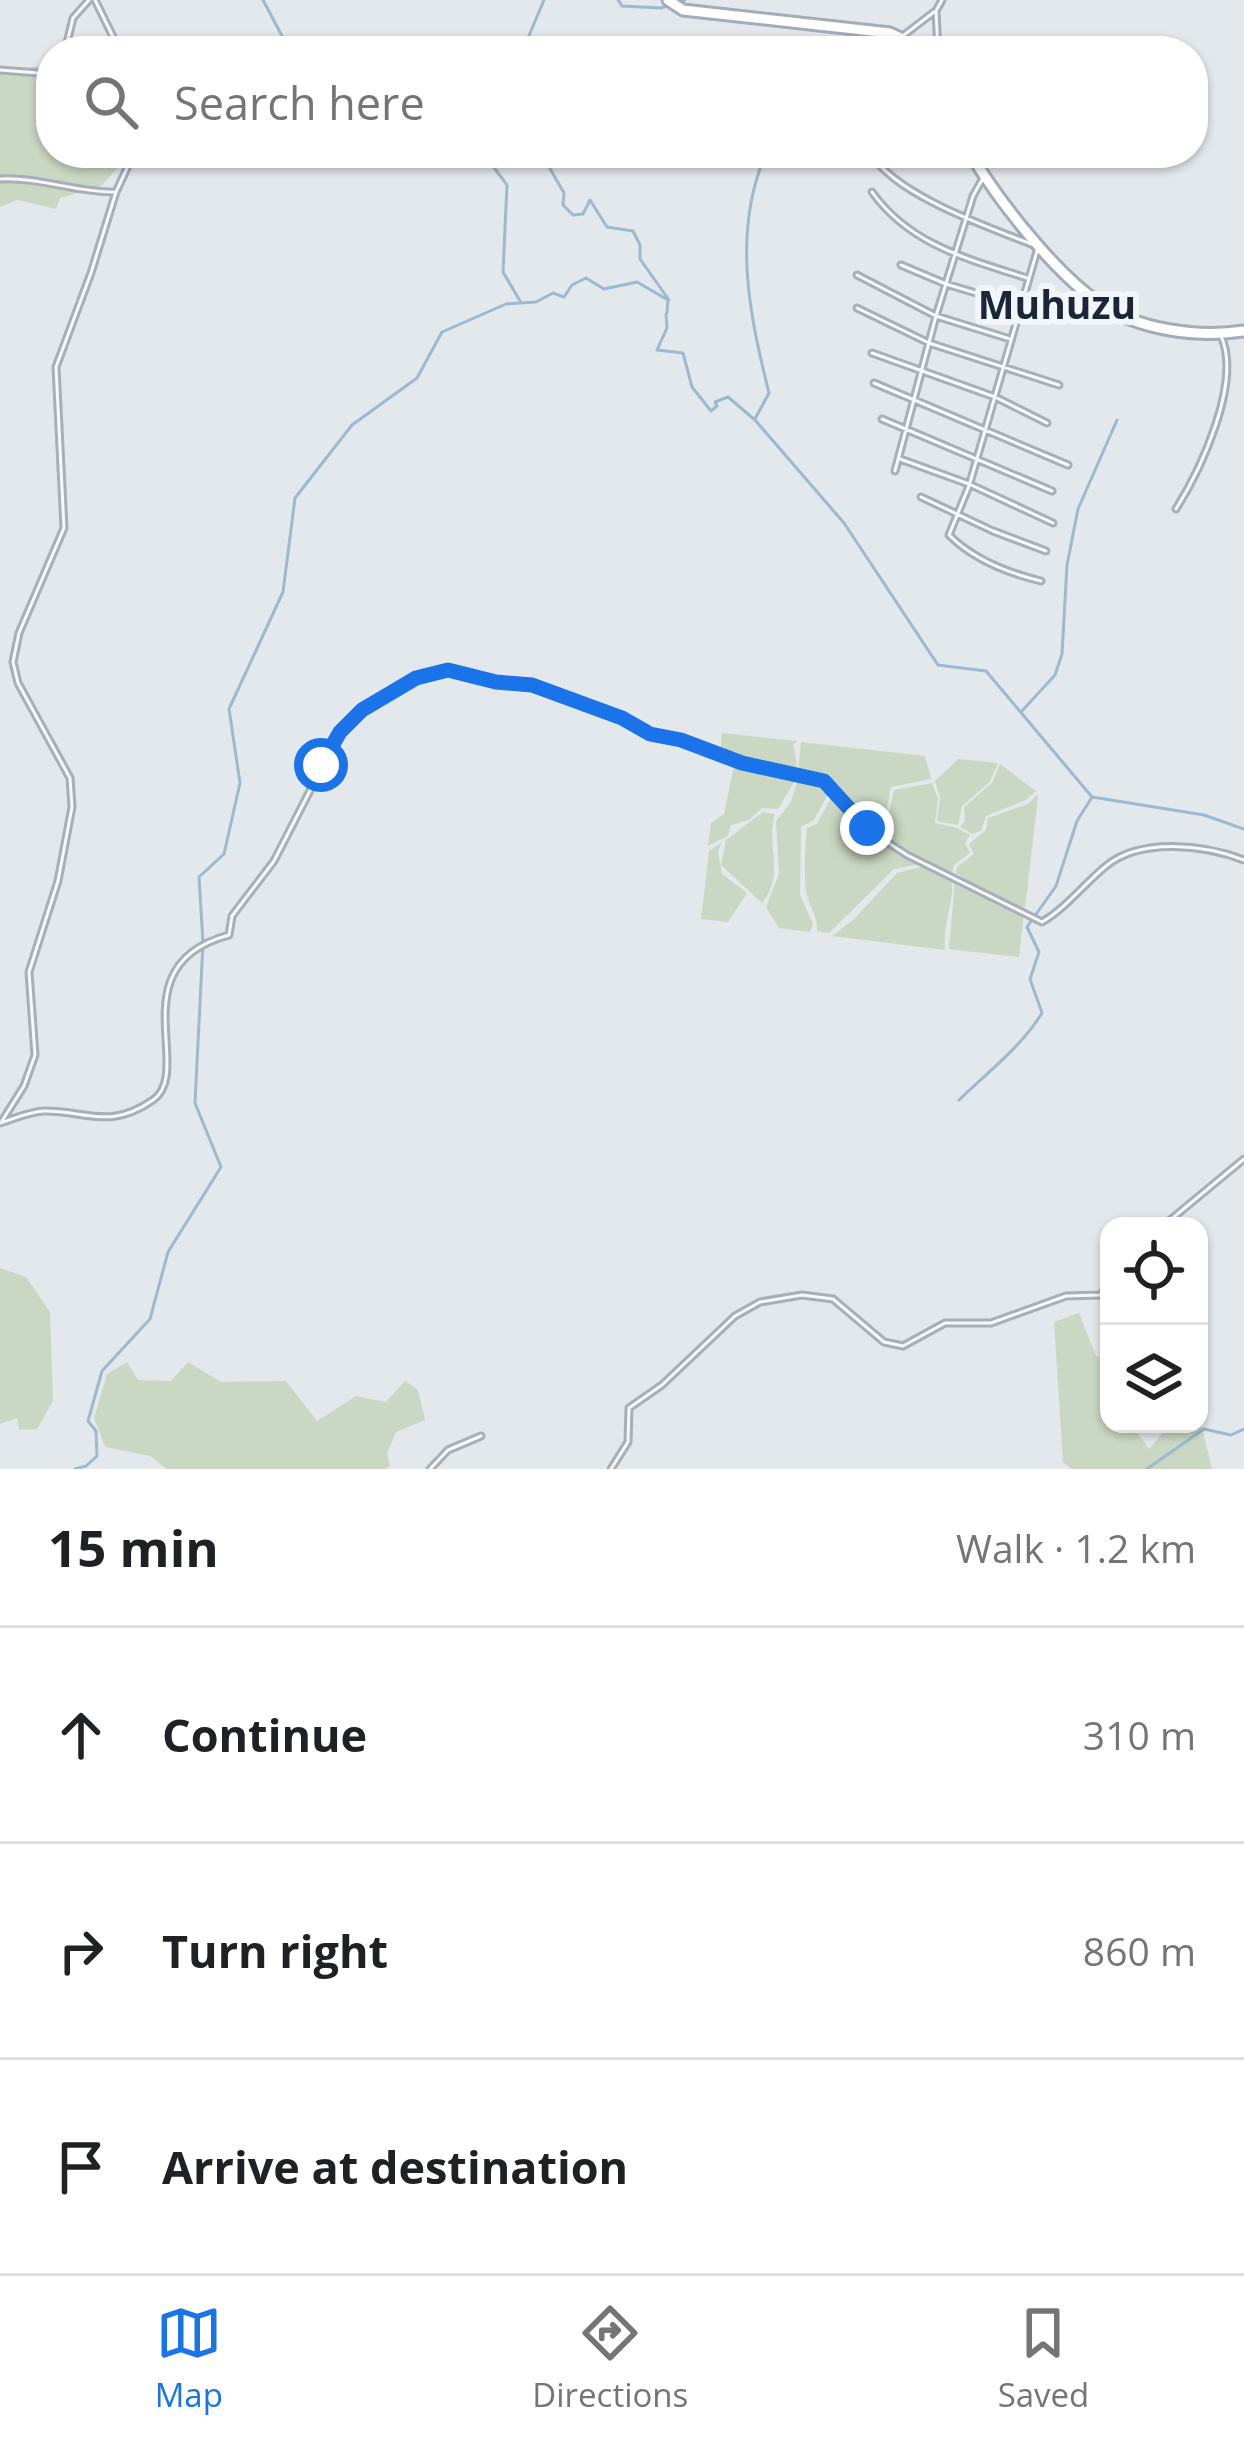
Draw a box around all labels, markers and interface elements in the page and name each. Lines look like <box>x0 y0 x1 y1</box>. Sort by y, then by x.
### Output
search box <box>36 36 1208 168</box>
icon: search <box>78 69 144 135</box>
text: Search here <box>174 72 425 133</box>
district label: Muhuzu <box>978 277 1136 330</box>
route start <box>294 738 348 792</box>
route end <box>840 801 894 855</box>
map controls <box>1100 1217 1208 1433</box>
button: locate <box>1100 1217 1208 1325</box>
button: layers <box>1100 1325 1208 1433</box>
text: 15 min <box>48 1512 219 1582</box>
text: Walk · 1.2 km <box>956 1521 1196 1574</box>
icon: ahead <box>48 1702 114 1768</box>
text: Continue <box>162 1704 367 1765</box>
text: 310 m <box>1083 1708 1196 1761</box>
icon: right <box>48 1918 114 1984</box>
text: Turn right <box>162 1920 388 1981</box>
text: 860 m <box>1083 1924 1196 1977</box>
icon: arrive <box>48 2134 114 2200</box>
text: Arrive at destination <box>162 2136 628 2197</box>
tab: Map <box>155 2300 223 2417</box>
tab: Directions <box>532 2300 688 2417</box>
tab: Saved <box>998 2300 1089 2417</box>

